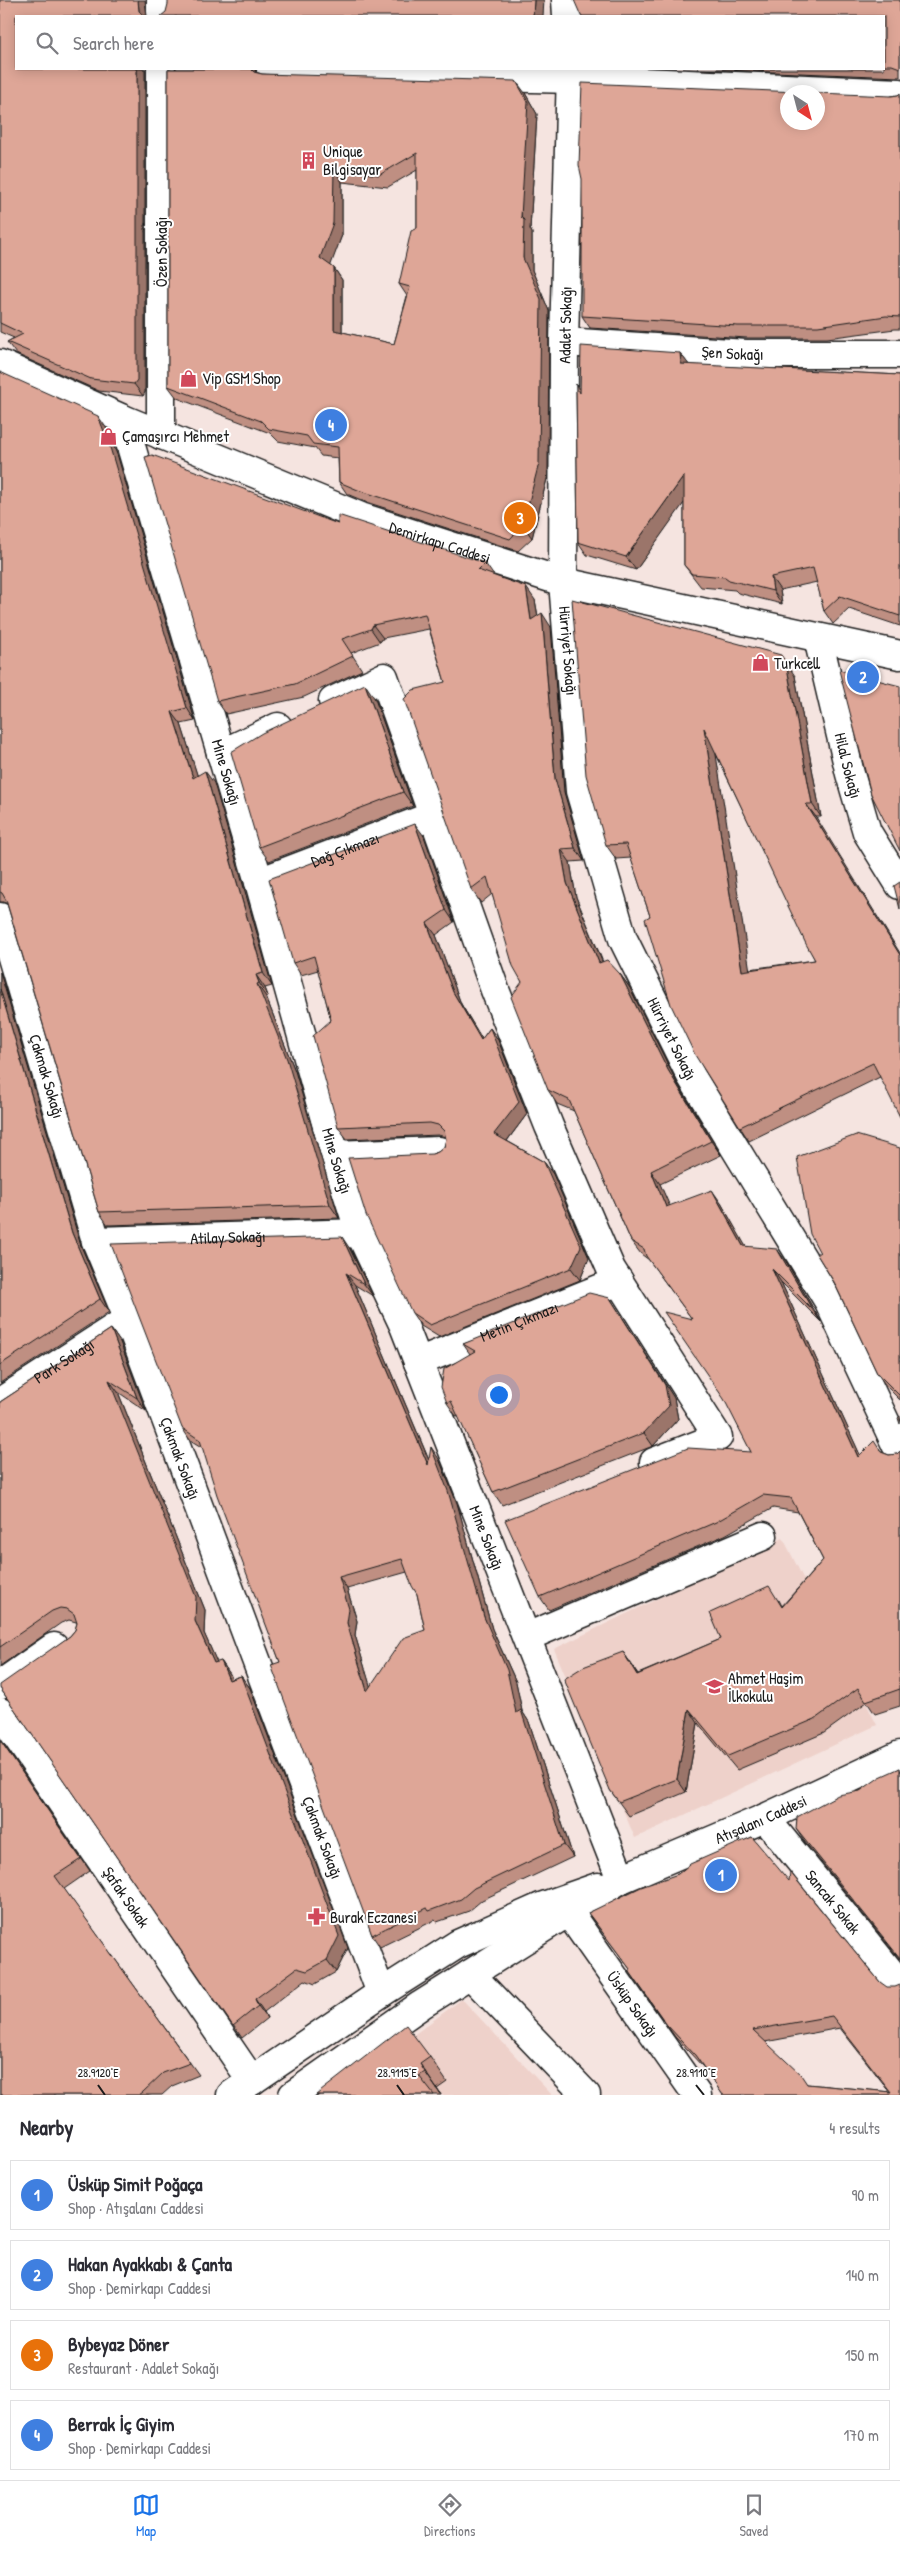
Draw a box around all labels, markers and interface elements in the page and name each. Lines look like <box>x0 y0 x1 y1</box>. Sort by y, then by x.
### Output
search box <box>15 15 885 70</box>
icon: search <box>33 29 61 57</box>
text: Search here <box>73 30 154 56</box>
north arrow <box>780 85 825 130</box>
place label: Unique Bilgisayar <box>323 140 381 180</box>
building icon: Unique Bilgisayar <box>299 150 319 170</box>
street label: Özen Sokağı <box>150 217 172 287</box>
street label: Adalet Sokağı <box>553 286 577 364</box>
street label: Şen Sokağı <box>701 340 764 365</box>
place label: Vip GSM Shop <box>202 367 281 389</box>
shop icon: Vip GSM Shop <box>178 368 198 388</box>
pin: 4 <box>315 406 347 444</box>
place label: Çamaşırcı Mehmet <box>122 425 229 447</box>
shop icon: Çamaşırcı Mehmet <box>98 426 118 446</box>
pin: 3 <box>504 499 536 537</box>
street label: Demirkapı Caddesi <box>386 516 493 569</box>
street label: Hürriyet Sokağı <box>554 605 583 696</box>
place label: Turkcell <box>774 652 820 674</box>
shop icon: Turkcell <box>750 653 770 673</box>
pin: 2 <box>847 658 879 696</box>
street label: Hilal Sokağı <box>830 730 868 801</box>
street label: Mine Sokağı <box>207 736 247 808</box>
street label: Dağ Çıkmazı <box>308 826 382 872</box>
street label: Hürriyet Sokağı <box>643 993 702 1084</box>
street label: Çakmak Sokağı <box>24 1031 70 1121</box>
street label: Mine Sokağı <box>317 1125 358 1196</box>
street label: Atilay Sokağı <box>190 1225 266 1249</box>
street label: Metin Çıkmazı <box>477 1296 562 1347</box>
street label: Park Sokağı <box>29 1333 98 1388</box>
your location <box>486 1382 512 1408</box>
street label: Çakmak Sokağı <box>155 1414 206 1503</box>
street label: Mine Sokağı <box>464 1502 510 1573</box>
place label: Ahmet Haşim İlkokulu <box>728 1667 803 1707</box>
school or university icon: Ahmet Haşim İlkokulu <box>704 1677 724 1697</box>
street label: Atışalanı Caddesi <box>711 1789 810 1849</box>
street label: Çakmak Sokağı <box>297 1793 348 1882</box>
pin: 1 <box>705 1856 737 1894</box>
street label: Şafak Sokak <box>98 1862 155 1932</box>
street label: Sancak Sokak <box>800 1865 866 1939</box>
place label: Burak Eczanesi <box>330 1906 417 1928</box>
pharmacy icon: Burak Eczanesi <box>306 1907 326 1927</box>
street label: Üsküp Sokağı <box>602 1966 664 2041</box>
text: 28.9120°E <box>77 2064 119 2081</box>
text: 28.9115°E <box>377 2064 418 2081</box>
text: 28.9110°E <box>676 2064 717 2081</box>
text: Nearby <box>20 2113 73 2142</box>
text: 4 results <box>829 2117 880 2139</box>
text: Üsküp Simit Poğaça <box>68 2171 202 2197</box>
text: 1 <box>34 2184 40 2206</box>
text: 90 m <box>851 2184 879 2206</box>
text: Shop · Atışalanı Caddesi <box>68 2197 204 2219</box>
text: Hakan Ayakkabı & Çanta <box>68 2251 232 2277</box>
text: 2 <box>33 2264 41 2286</box>
text: 140 m <box>845 2264 879 2286</box>
text: Shop · Demirkapı Caddesi <box>68 2277 211 2299</box>
text: Bybeyaz Döner <box>68 2331 169 2357</box>
text: 3 <box>33 2344 41 2366</box>
text: 150 m <box>845 2344 879 2366</box>
text: Restaurant · Adalet Sokağı <box>68 2357 219 2379</box>
text: Berrak İç Giyim <box>68 2411 174 2437</box>
text: 4 <box>34 2424 40 2446</box>
text: 170 m <box>844 2424 879 2446</box>
text: Shop · Demirkapı Caddesi <box>68 2437 211 2459</box>
tab: Map <box>132 2491 160 2540</box>
tab: Directions <box>424 2491 475 2540</box>
tab: Saved <box>739 2491 768 2540</box>

